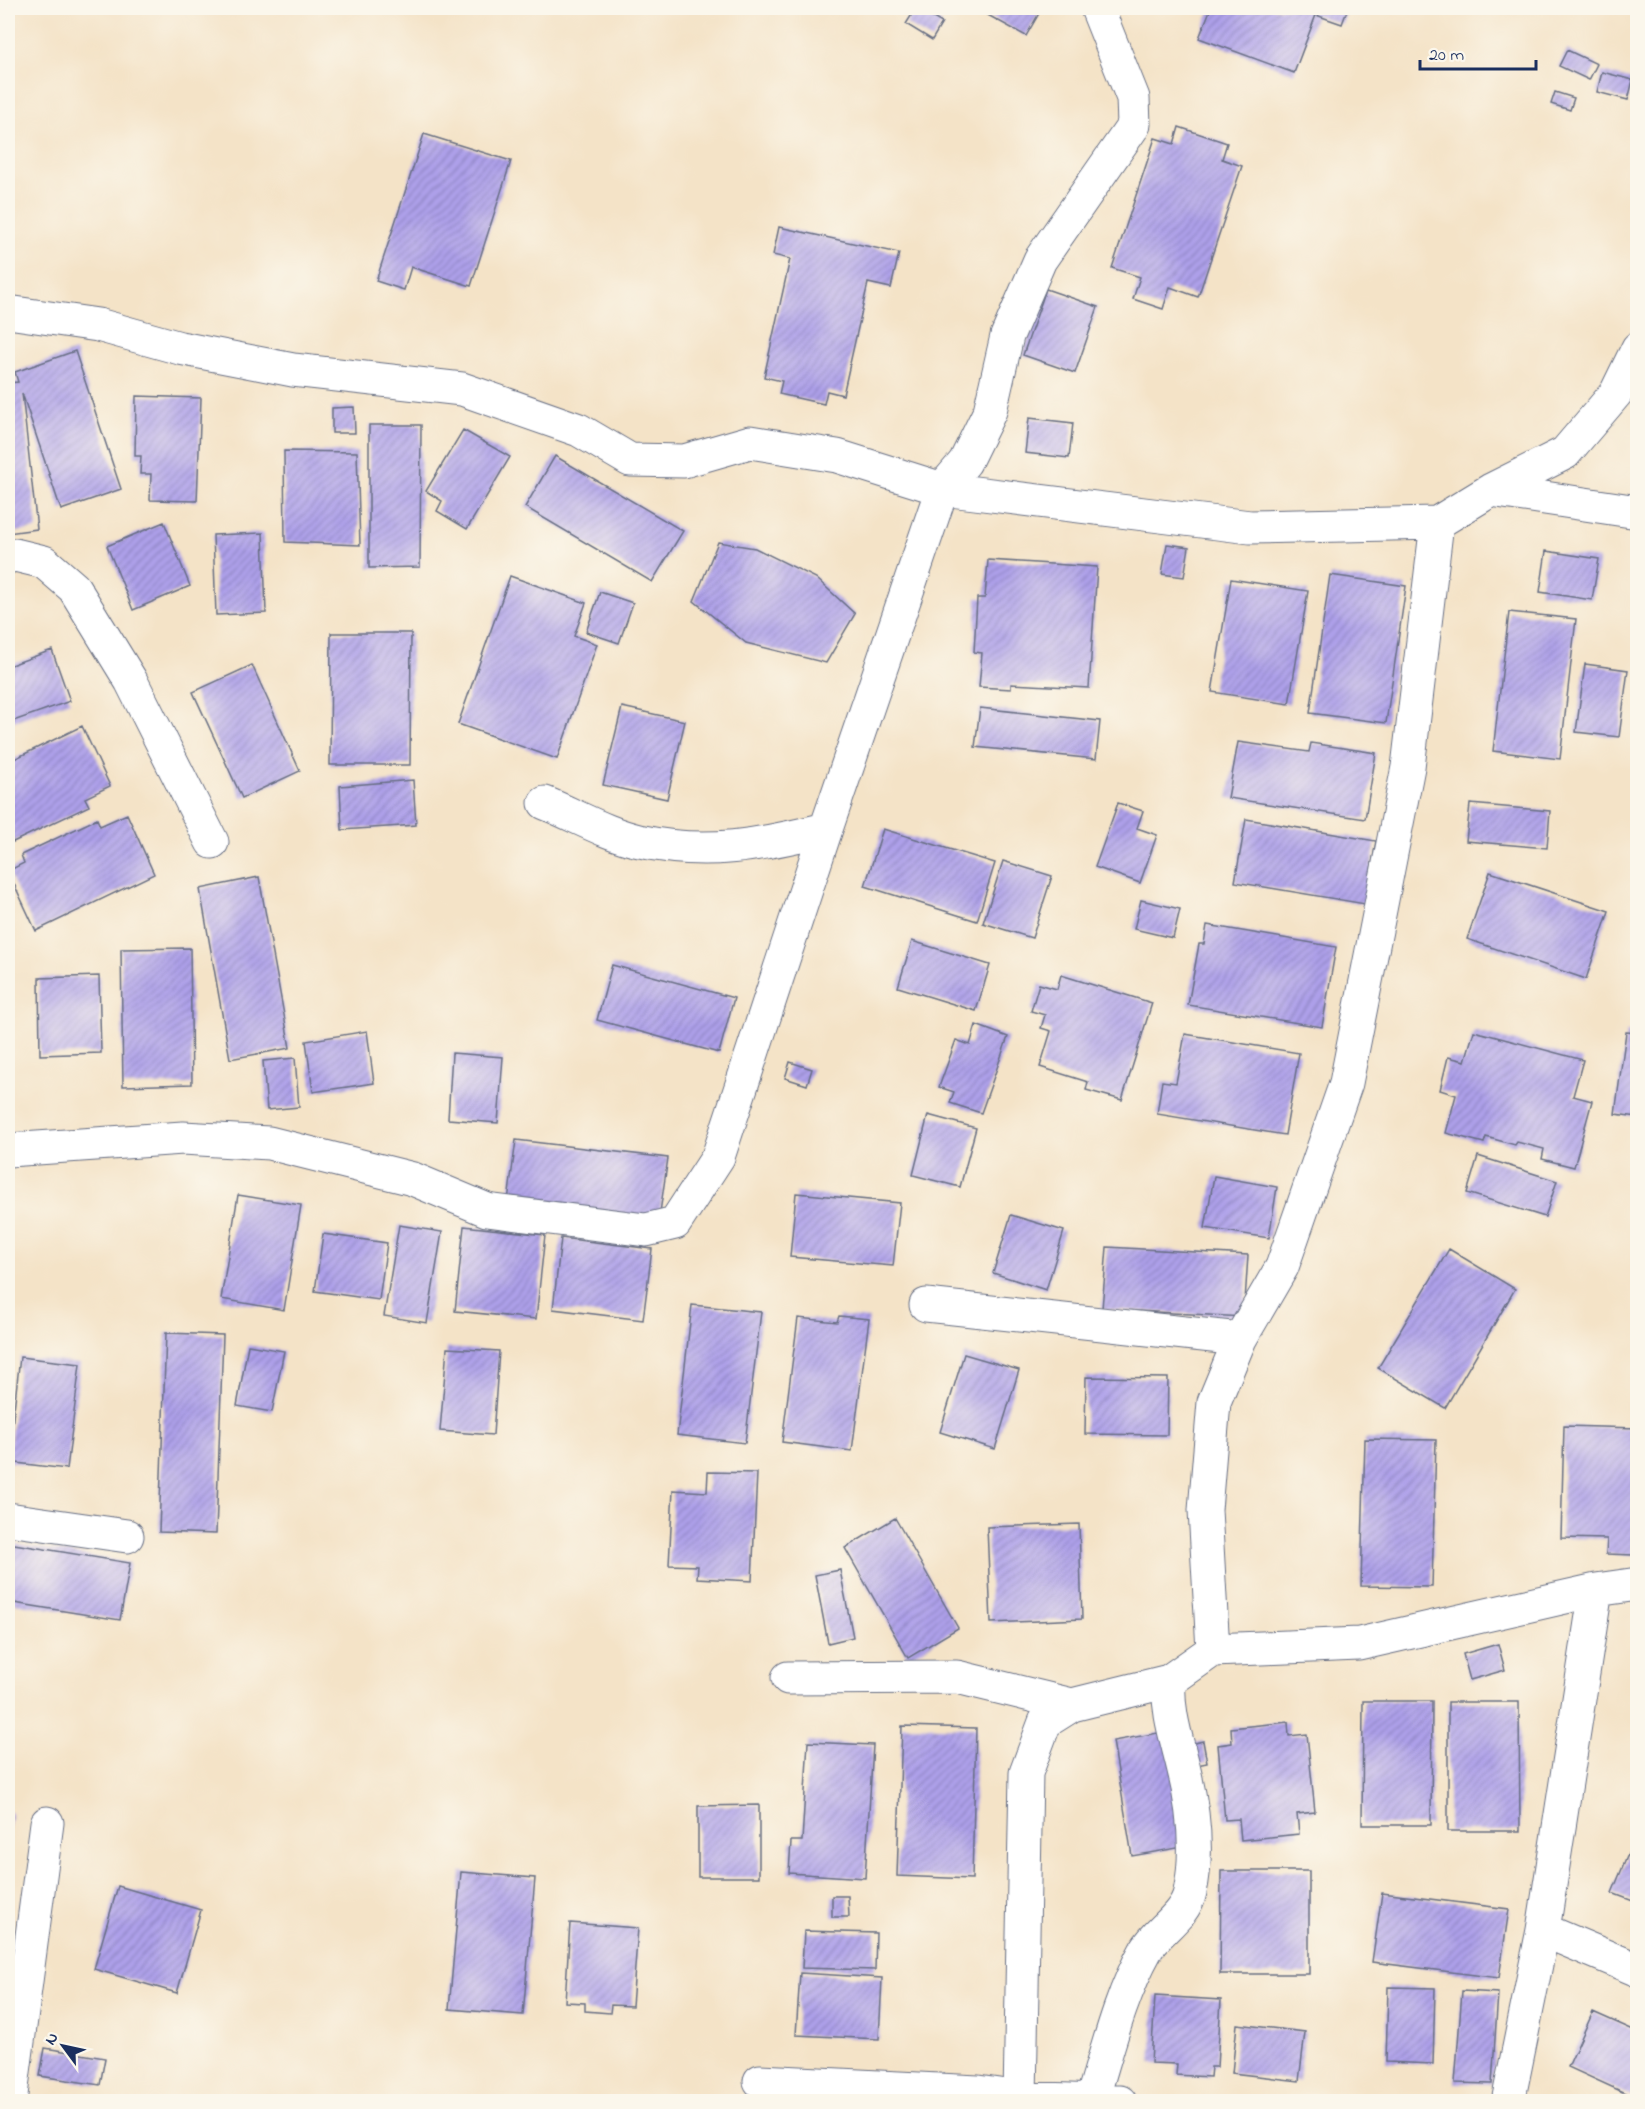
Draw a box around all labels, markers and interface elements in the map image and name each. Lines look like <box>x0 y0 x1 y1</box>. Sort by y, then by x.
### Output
scale bar <box>1420 33 1536 71</box>
text: 20 m <box>1429 43 1464 69</box>
north arrow <box>33 2016 93 2076</box>
text: N <box>39 2028 65 2050</box>

